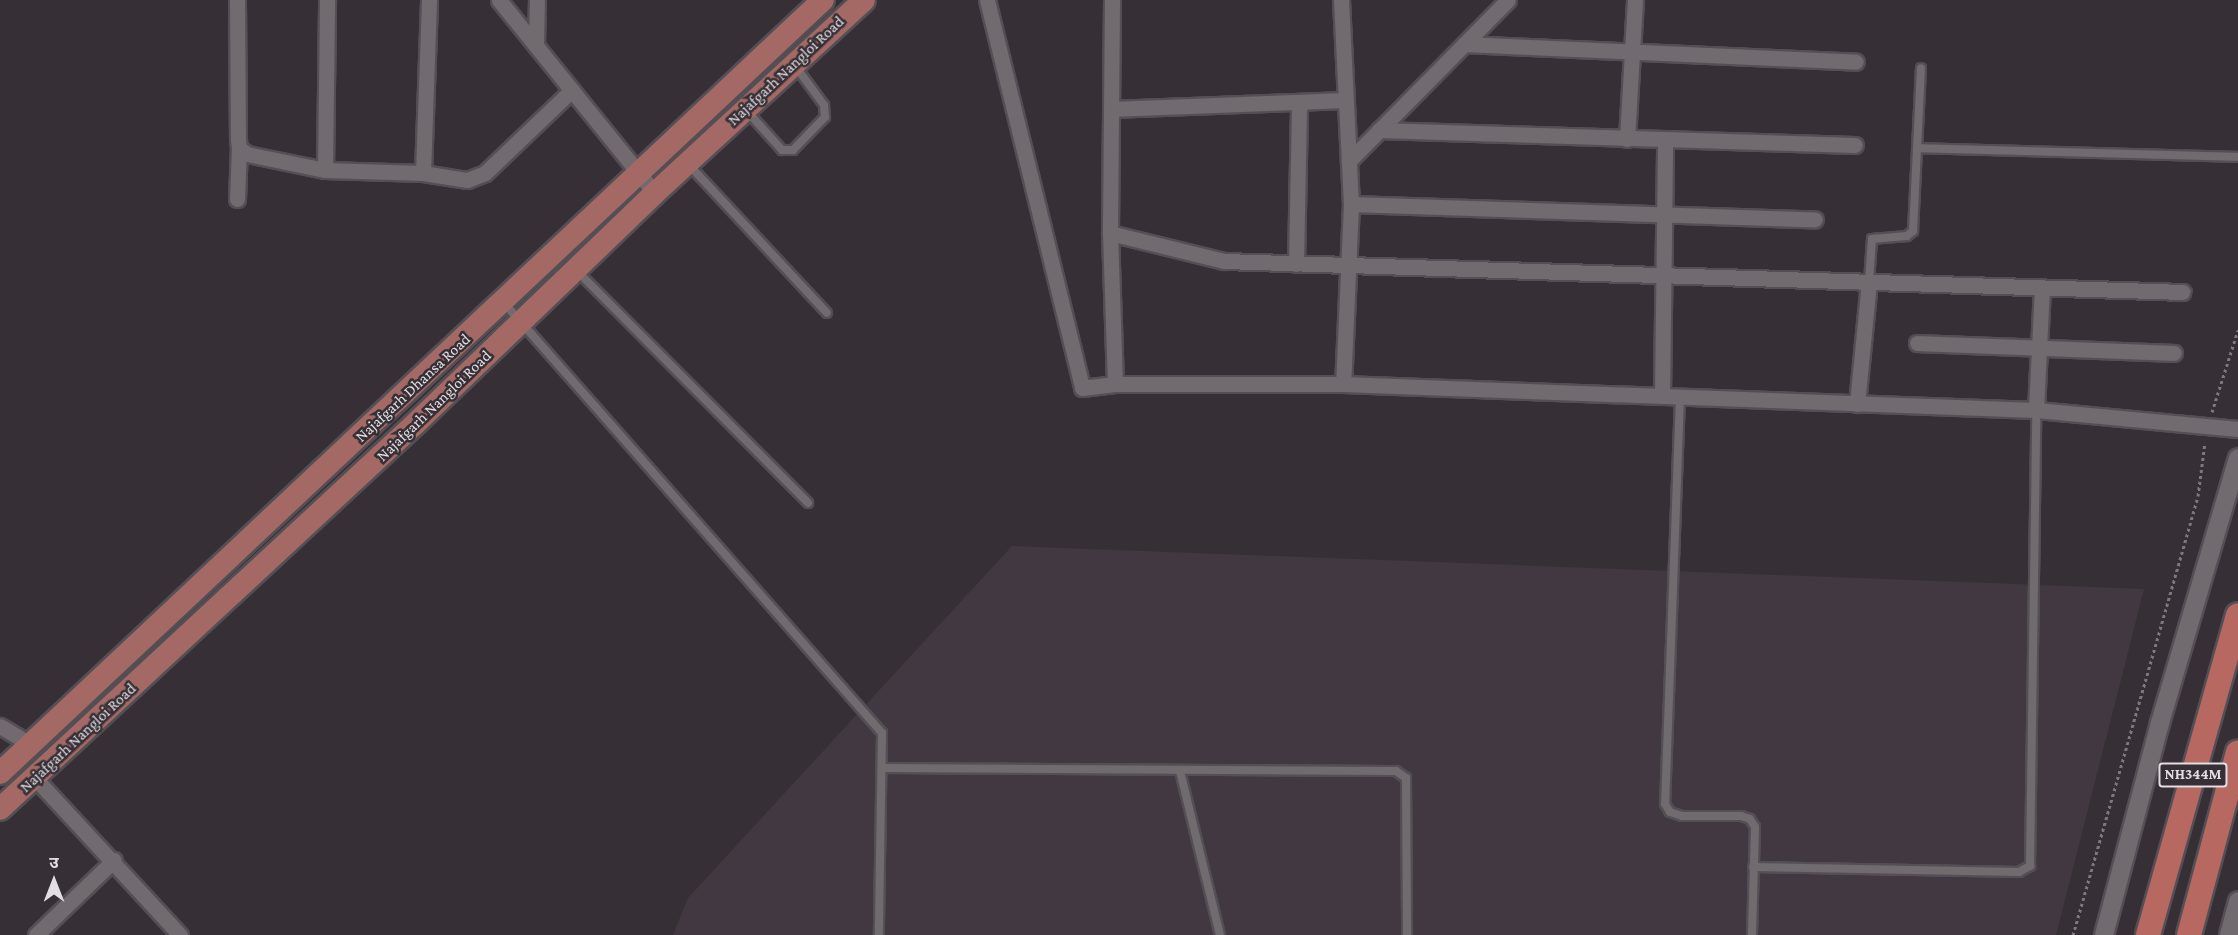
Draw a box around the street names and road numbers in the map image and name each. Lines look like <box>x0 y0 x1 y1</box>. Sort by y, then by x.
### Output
street label: Najafgarh Nangloi Road <box>724 12 848 130</box>
street label: Najafgarh Dhansa Road <box>351 330 475 446</box>
street label: Najafgarh Nangloi Road <box>373 346 495 466</box>
street label: Najafgarh Nangloi Road <box>16 679 140 797</box>
road number: NH344M <box>2157 763 2229 787</box>

